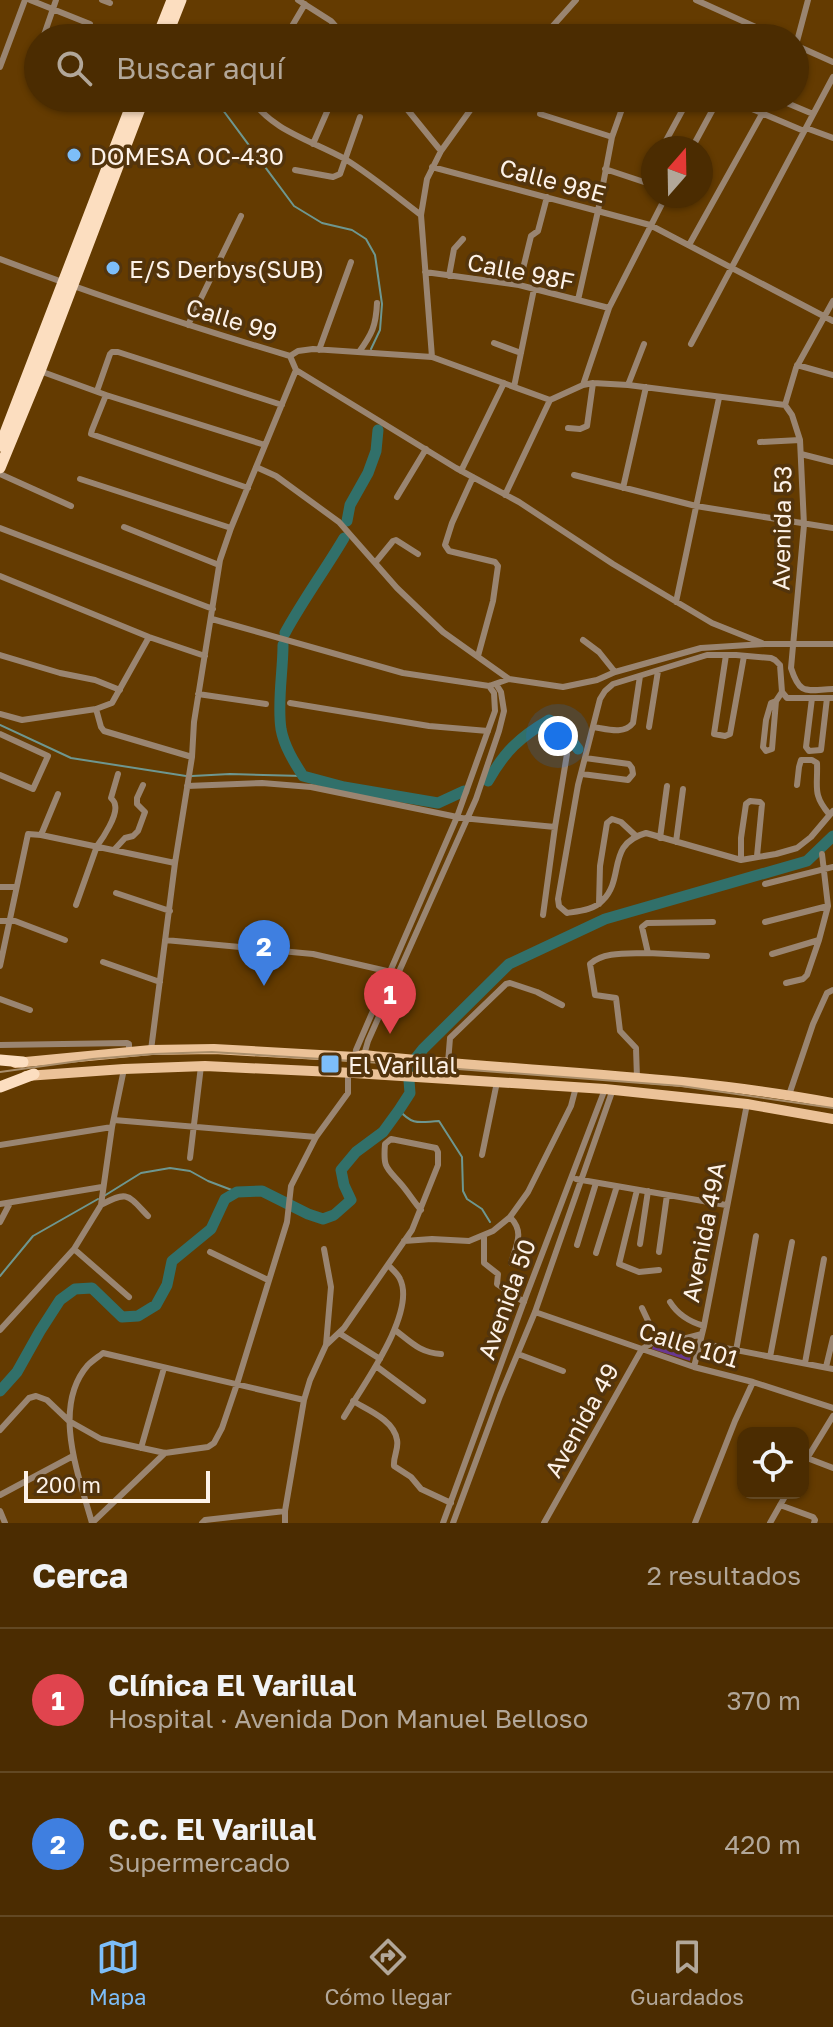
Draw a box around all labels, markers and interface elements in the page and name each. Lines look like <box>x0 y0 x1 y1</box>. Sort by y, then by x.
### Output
search box <box>24 24 809 112</box>
icon: search <box>52 46 96 90</box>
text: Buscar aquí <box>116 50 284 86</box>
north arrow <box>641 136 713 208</box>
place label: DOMESA OC-430 <box>90 141 284 170</box>
marker: DOMESA OC-430 <box>65 146 83 164</box>
street label: Calle 98E <box>497 152 609 208</box>
street label: Calle 98F <box>465 246 577 296</box>
place label: E/S Derbys(SUB) <box>129 254 324 283</box>
marker: E/S Derbys(SUB) <box>104 259 122 277</box>
street label: Calle 99 <box>183 291 281 347</box>
street label: Avenida 53 <box>765 465 797 591</box>
your location <box>538 716 578 756</box>
pin: 2 <box>238 920 290 986</box>
pin: 1 <box>364 968 416 1034</box>
place label: El Varillal <box>348 1050 457 1079</box>
marker: El Varillal <box>319 1053 341 1075</box>
street label: Avenida 49A <box>675 1159 731 1305</box>
street label: Avenida 50 <box>471 1235 541 1363</box>
street label: Calle 101 <box>635 1315 743 1373</box>
street label: Avenida 49 <box>538 1358 624 1482</box>
map controls <box>737 1427 809 1499</box>
button: locate <box>737 1427 809 1499</box>
scale bar <box>24 1467 210 1503</box>
text: 200 m <box>36 1471 101 1498</box>
text: Cerca <box>32 1555 128 1595</box>
text: 2 resultados <box>647 1560 801 1591</box>
text: Clínica El Varillal <box>108 1667 357 1703</box>
text: 1 <box>51 1685 65 1716</box>
text: 370 m <box>726 1685 801 1716</box>
text: Hospital · Avenida Don Manuel Belloso <box>108 1703 588 1734</box>
text: C.C. El Varillal <box>108 1811 316 1847</box>
text: 2 <box>50 1829 66 1860</box>
text: 420 m <box>724 1829 801 1860</box>
text: Supermercado <box>108 1847 290 1878</box>
tab: Mapa <box>89 1935 146 2010</box>
tab: Cómo llegar <box>324 1935 452 2010</box>
tab: Guardados <box>630 1935 744 2010</box>

